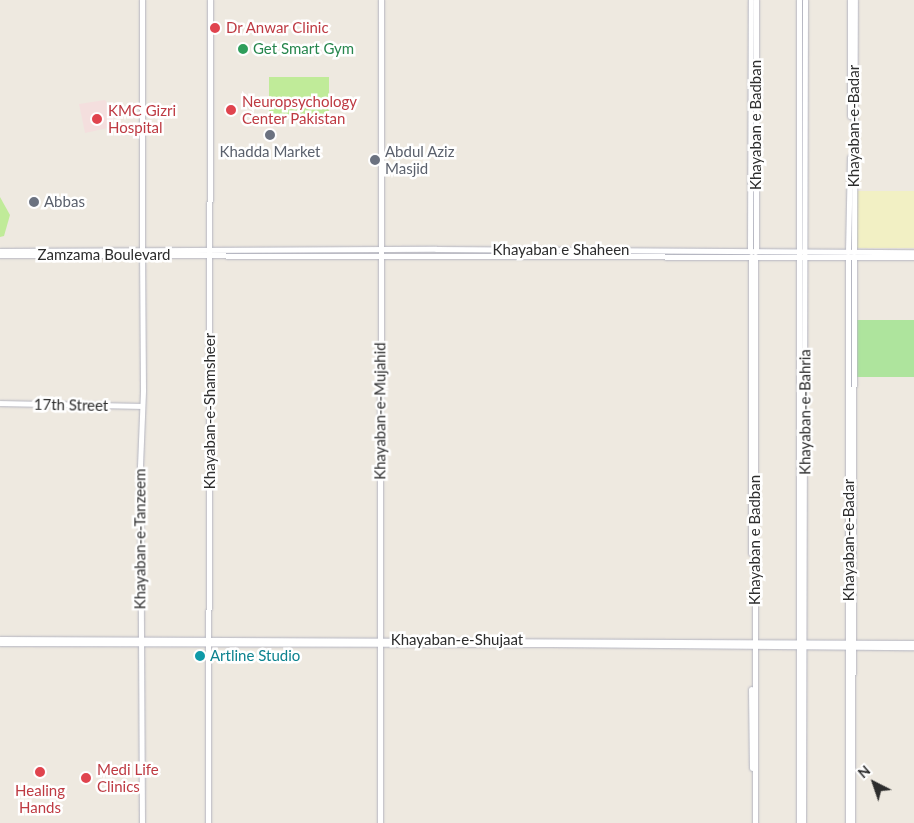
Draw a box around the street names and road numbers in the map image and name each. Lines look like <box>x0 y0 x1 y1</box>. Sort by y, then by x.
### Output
street label: Khayaban e Badban <box>747 60 765 190</box>
street label: Khayaban-e-Badar <box>845 65 863 187</box>
street label: Khayaban e Shaheen <box>493 241 629 259</box>
street label: Zamzama Boulevard <box>38 246 170 264</box>
street label: Khayaban-e-Shamsheer <box>201 333 219 489</box>
street label: Khayaban-e-Mujahid <box>371 342 389 480</box>
street label: Khayaban-e-Bahria <box>796 349 814 475</box>
street label: 17th Street <box>34 395 108 415</box>
street label: Khayaban-e-Tanzeem <box>131 469 149 609</box>
street label: Khayaban e Badban <box>746 475 764 605</box>
street label: Khayaban-e-Badar <box>840 479 858 601</box>
street label: Khayaban-e-Shujaat <box>391 631 523 649</box>

